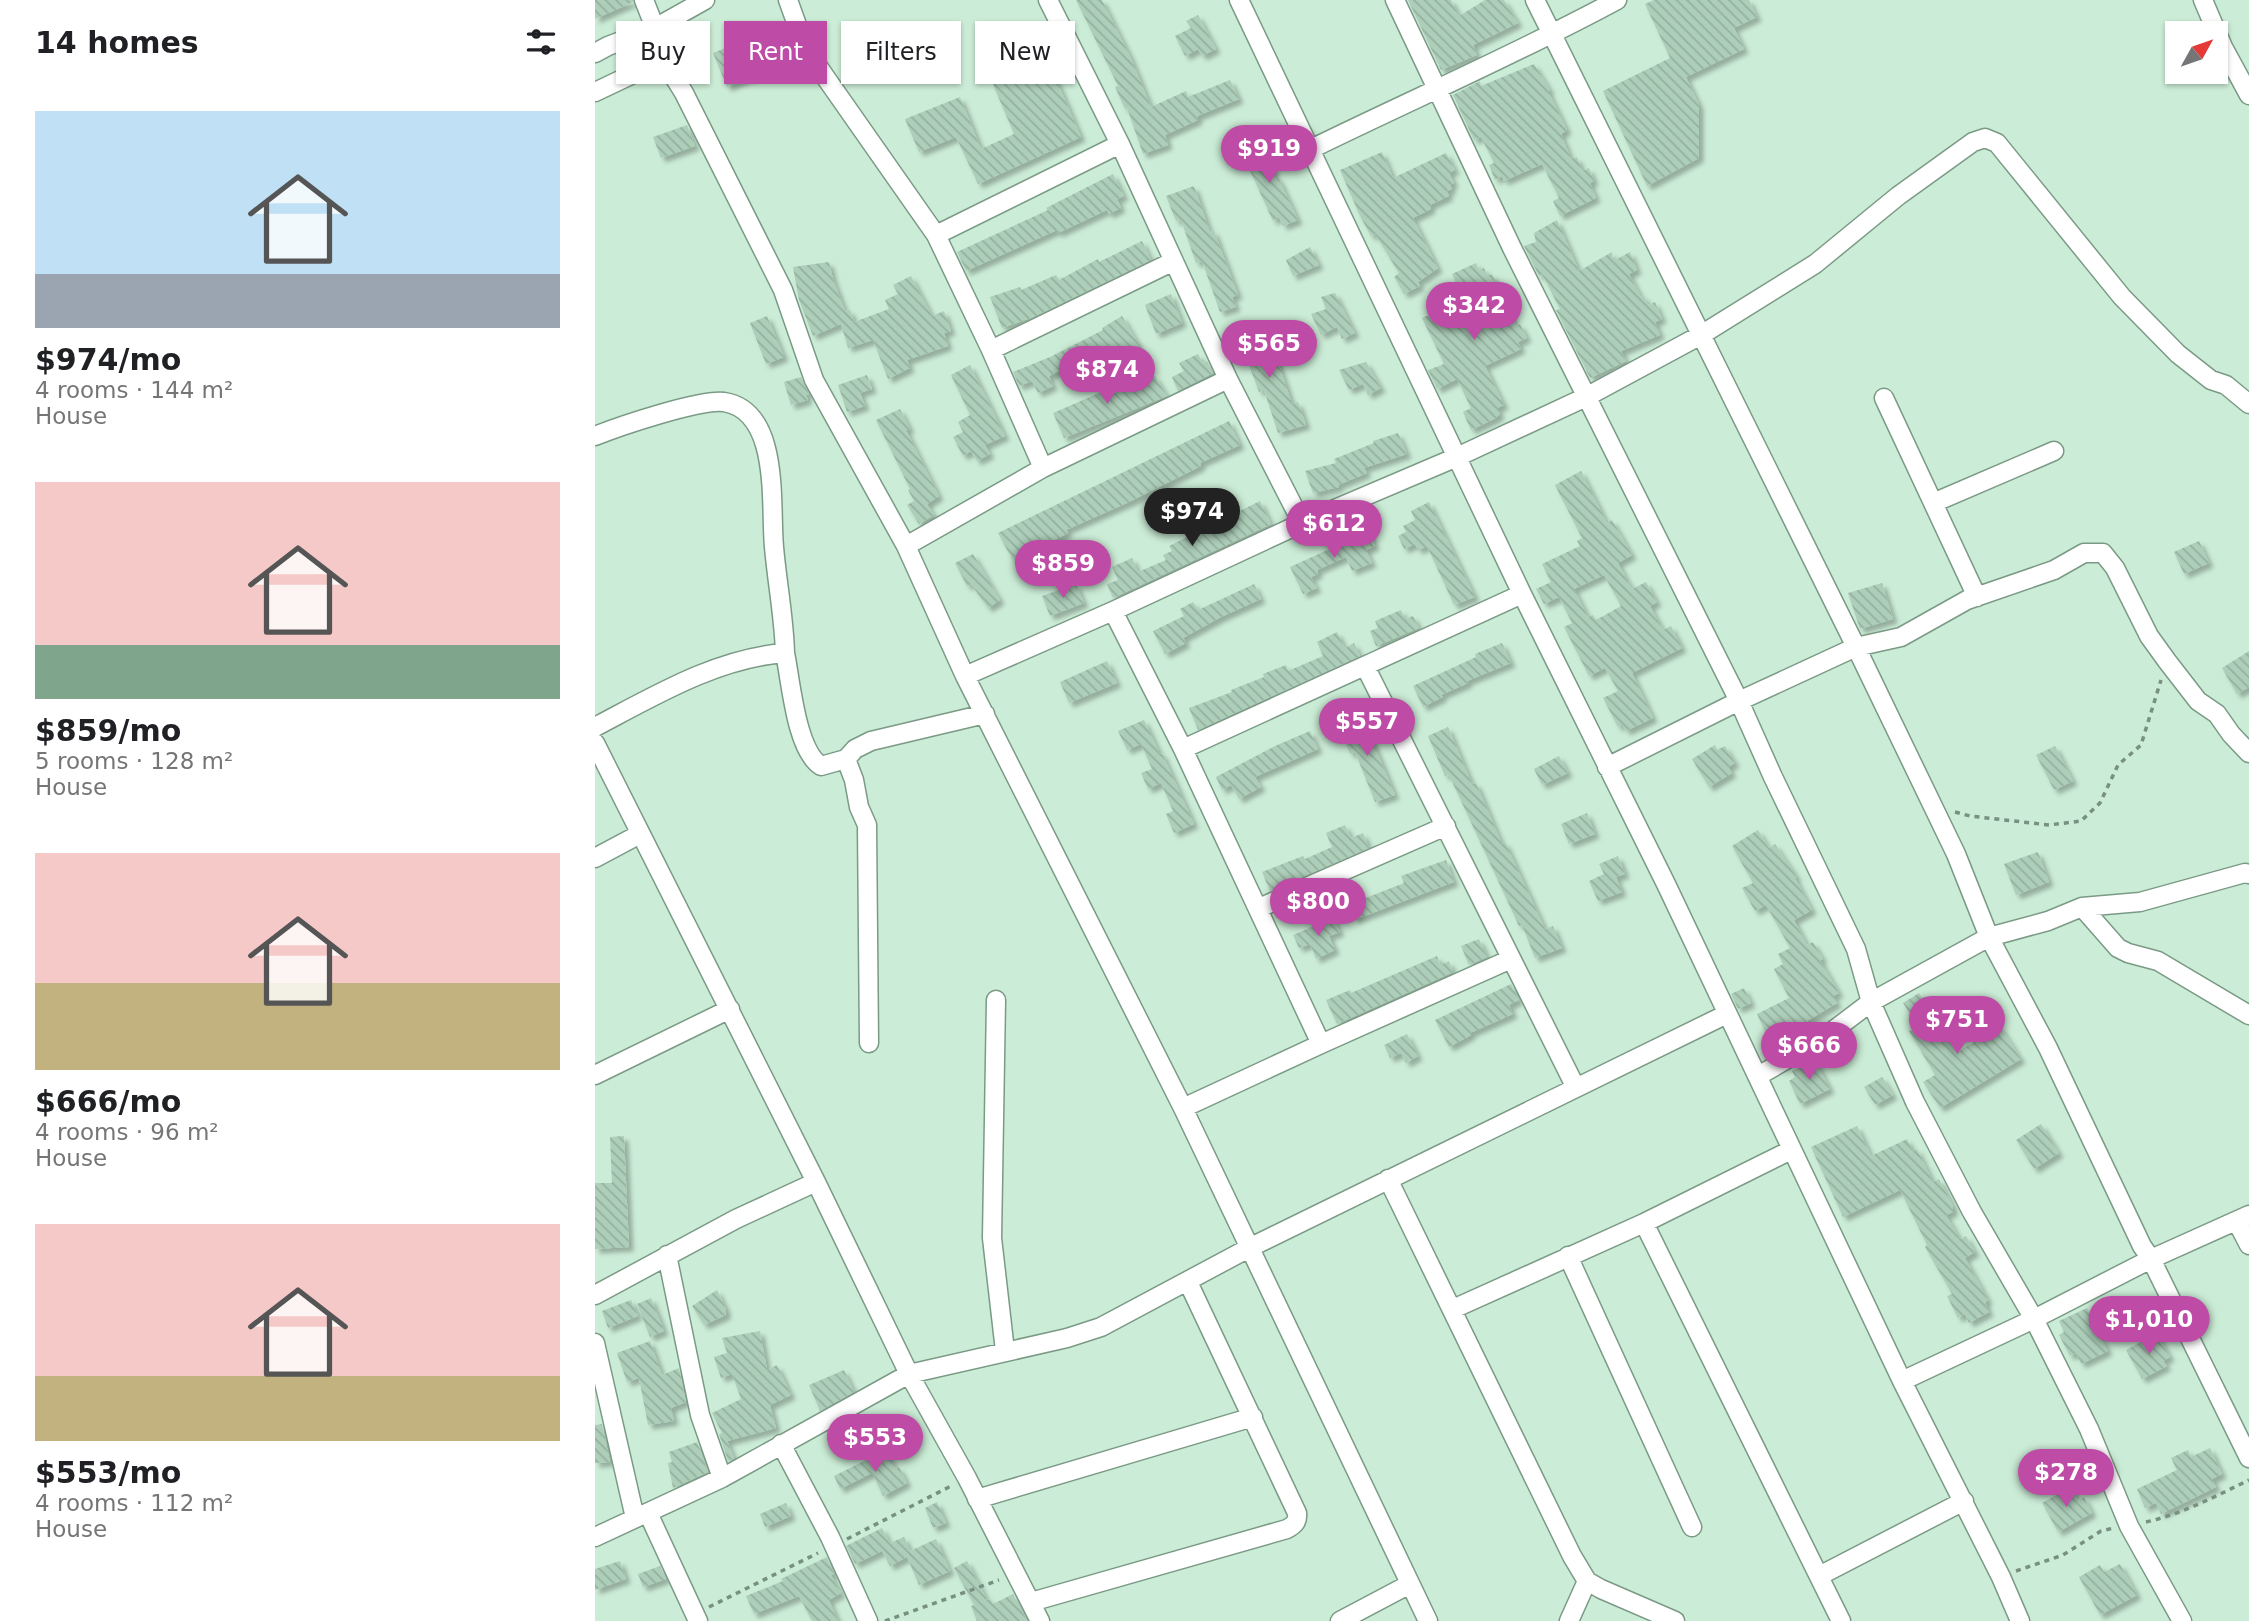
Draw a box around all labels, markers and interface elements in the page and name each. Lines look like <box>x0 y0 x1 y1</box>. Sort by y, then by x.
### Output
chip: Buy <box>616 21 710 84</box>
chip: Rent <box>724 21 827 84</box>
chip: Filters <box>841 21 961 84</box>
chip: New <box>975 21 1075 84</box>
north arrow <box>2165 21 2228 84</box>
map controls <box>2165 21 2228 84</box>
icon: filters <box>522 23 560 61</box>
text: 14 homes <box>35 25 199 60</box>
pin: $919 <box>1228 125 1310 185</box>
text: $919 <box>1237 135 1301 161</box>
icon: home <box>235 156 361 282</box>
pin: $342 <box>1433 282 1515 342</box>
text: $342 <box>1442 292 1506 318</box>
pin: $565 <box>1228 320 1310 380</box>
text: $565 <box>1237 330 1301 356</box>
text: $974/mo <box>35 342 181 377</box>
pin: $874 <box>1066 346 1148 406</box>
text: $874 <box>1075 356 1139 382</box>
text: 4 rooms · 144 m² <box>35 377 233 403</box>
text: House <box>35 403 107 429</box>
pin: $974 <box>1151 489 1233 548</box>
text: $974 <box>1160 498 1224 524</box>
pin: $612 <box>1293 500 1375 560</box>
text: $612 <box>1302 510 1366 536</box>
icon: home <box>235 527 361 653</box>
pin: $859 <box>1022 540 1104 600</box>
text: $859 <box>1031 550 1095 576</box>
pin: $557 <box>1326 698 1408 758</box>
text: $557 <box>1335 708 1399 734</box>
text: $859/mo <box>35 713 181 748</box>
text: 5 rooms · 128 m² <box>35 748 233 774</box>
text: House <box>35 774 107 800</box>
pin: $800 <box>1277 878 1359 938</box>
text: $800 <box>1286 888 1350 914</box>
icon: home <box>235 898 361 1024</box>
pin: $751 <box>1916 996 1998 1056</box>
text: $751 <box>1925 1006 1989 1032</box>
pin: $666 <box>1768 1023 1850 1082</box>
text: $666 <box>1777 1032 1841 1058</box>
text: $666/mo <box>35 1084 181 1119</box>
text: 4 rooms · 96 m² <box>35 1119 219 1145</box>
text: House <box>35 1145 107 1171</box>
icon: home <box>235 1269 361 1395</box>
pin: $1,010 <box>2092 1296 2206 1356</box>
text: $1,010 <box>2105 1306 2193 1332</box>
pin: $553 <box>834 1414 916 1474</box>
text: $553 <box>843 1424 907 1450</box>
pin: $278 <box>2025 1450 2107 1509</box>
text: $553/mo <box>35 1455 181 1490</box>
text: $278 <box>2034 1459 2098 1485</box>
text: 4 rooms · 112 m² <box>35 1490 233 1516</box>
text: House <box>35 1516 107 1542</box>

